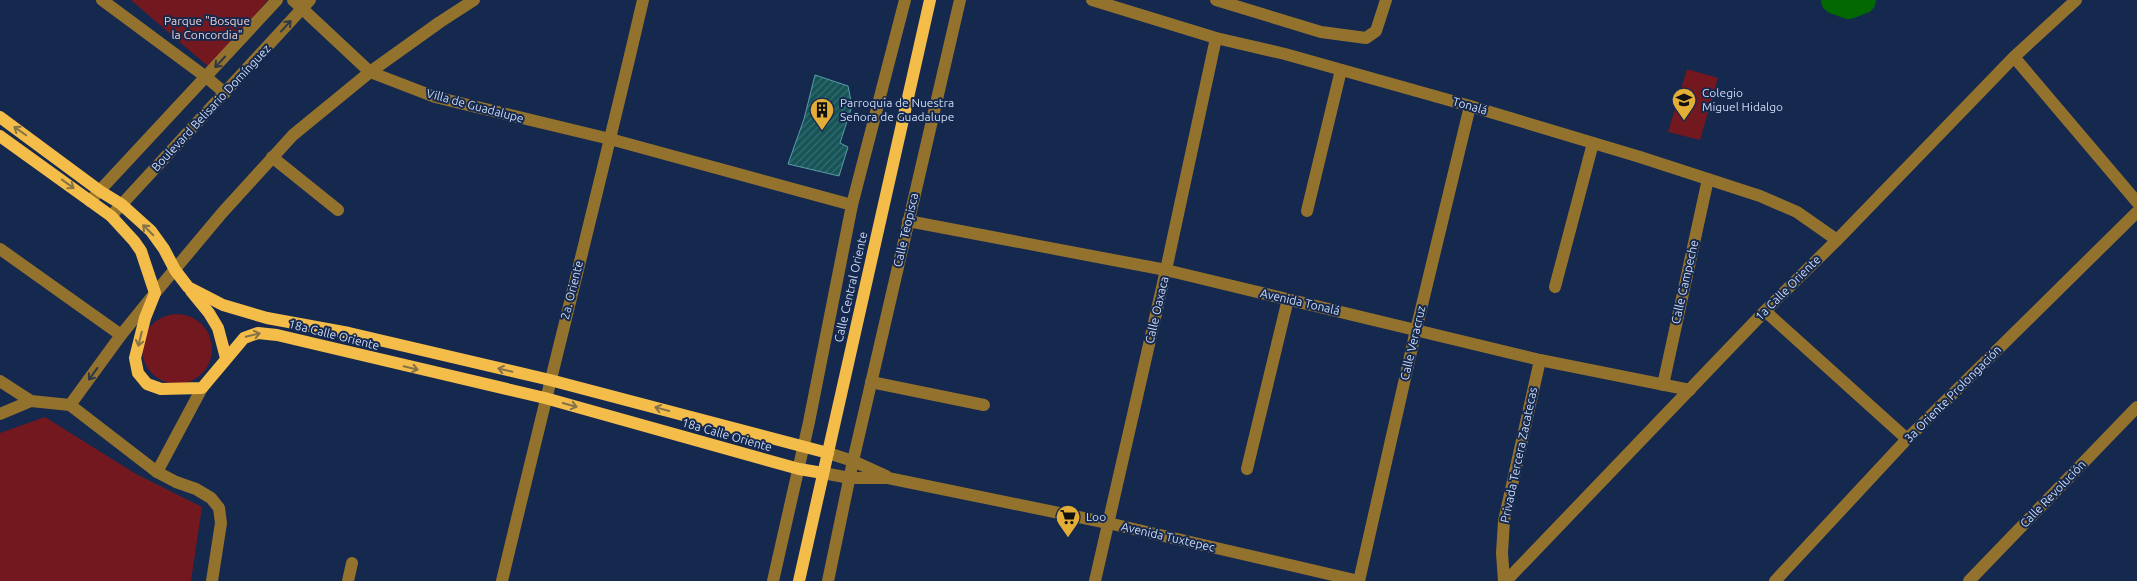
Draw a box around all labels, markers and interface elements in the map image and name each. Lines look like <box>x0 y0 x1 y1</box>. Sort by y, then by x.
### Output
park label: Parque "Bosque la Concordia" <box>164 14 250 41</box>
one-way arrow <box>280 20 292 33</box>
street label: Boulevard Belisario Domínguez <box>149 41 273 174</box>
one-way arrow <box>215 55 226 68</box>
street label: Villa de Guadalupe <box>425 86 525 125</box>
place label: Colegio Miguel Hidalgo <box>1702 86 1783 113</box>
school or university icon: Colegio Miguel Hidalgo <box>1671 87 1697 121</box>
street label: Tonalá <box>1451 94 1489 117</box>
place label: Parroquia de Nuestra Señora de Guadalupe <box>840 96 954 123</box>
building icon: Parroquia de Nuestra Señora de Guadalupe <box>809 97 835 131</box>
one-way arrow <box>13 126 27 136</box>
one-way arrow <box>61 179 74 190</box>
street label: Calle Teopisca <box>891 191 920 268</box>
one-way arrow <box>142 224 154 236</box>
street label: Calle Central Oriente <box>831 230 870 343</box>
street label: Calle Campeche <box>1669 239 1700 325</box>
street label: 1a Calle Oriente <box>1752 252 1823 323</box>
street label: 2a. Oriente <box>558 259 585 321</box>
street label: Calle Oaxaca <box>1142 275 1171 345</box>
street label: Avenida Tonalá <box>1259 286 1341 317</box>
street label: Calle Veracruz <box>1398 304 1428 381</box>
street label: 18a Calle Oriente <box>287 317 381 352</box>
one-way arrow <box>245 330 261 339</box>
one-way arrow <box>135 331 144 347</box>
street label: 3a Oriente Prolongación <box>1902 343 2004 445</box>
one-way arrow <box>403 364 419 373</box>
one-way arrow <box>497 365 513 374</box>
one-way arrow <box>88 366 98 380</box>
street label: Privada Tercera Zacatecas <box>1498 386 1539 524</box>
one-way arrow <box>561 401 577 410</box>
one-way arrow <box>655 404 671 413</box>
street label: 18a Calle Oriente <box>681 415 774 454</box>
street label: Calle Revolución <box>2017 457 2088 530</box>
supermarket icon: Loo <box>1055 504 1081 538</box>
place label: Loo <box>1086 510 1106 523</box>
street label: Avenida Tuxtepec <box>1120 519 1217 554</box>

